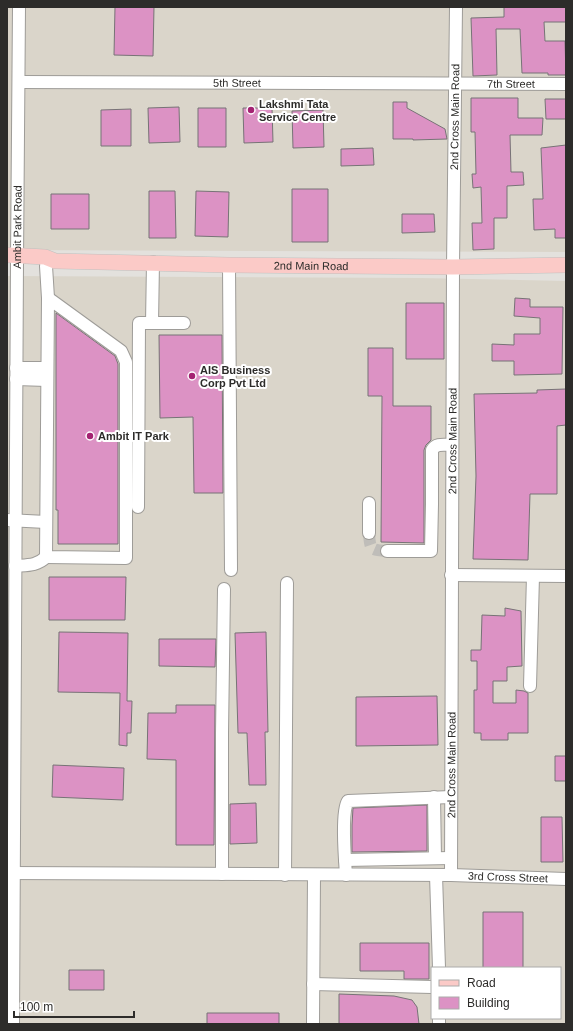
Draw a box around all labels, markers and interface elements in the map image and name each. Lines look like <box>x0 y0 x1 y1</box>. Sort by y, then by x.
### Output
street label: 2nd Cross Main Road <box>448 64 461 170</box>
street label: 5th Street <box>213 77 261 89</box>
street label: 7th Street <box>487 78 535 90</box>
place label: Lakshmi Tata Service Centre <box>259 98 336 123</box>
marker: Lakshmi Tata Service Centre <box>246 105 256 115</box>
street label: Ambit Park Road <box>11 185 24 269</box>
street label: 2nd Main Road <box>274 259 349 272</box>
place label: AIS Business Corp Pvt Ltd <box>200 364 270 389</box>
marker: AIS Business Corp Pvt Ltd <box>187 371 197 381</box>
street label: 2nd Cross Main Road <box>446 388 459 494</box>
place label: Ambit IT Park <box>98 430 170 442</box>
marker: Ambit IT Park <box>85 431 95 441</box>
street label: 2nd Cross Main Road <box>445 712 458 818</box>
street label: 3rd Cross Street <box>468 870 548 884</box>
legend <box>431 967 561 1019</box>
text: Road <box>467 976 496 990</box>
scale bar <box>14 993 134 1019</box>
text: Building <box>467 996 510 1010</box>
text: 100 m <box>20 1000 53 1014</box>

